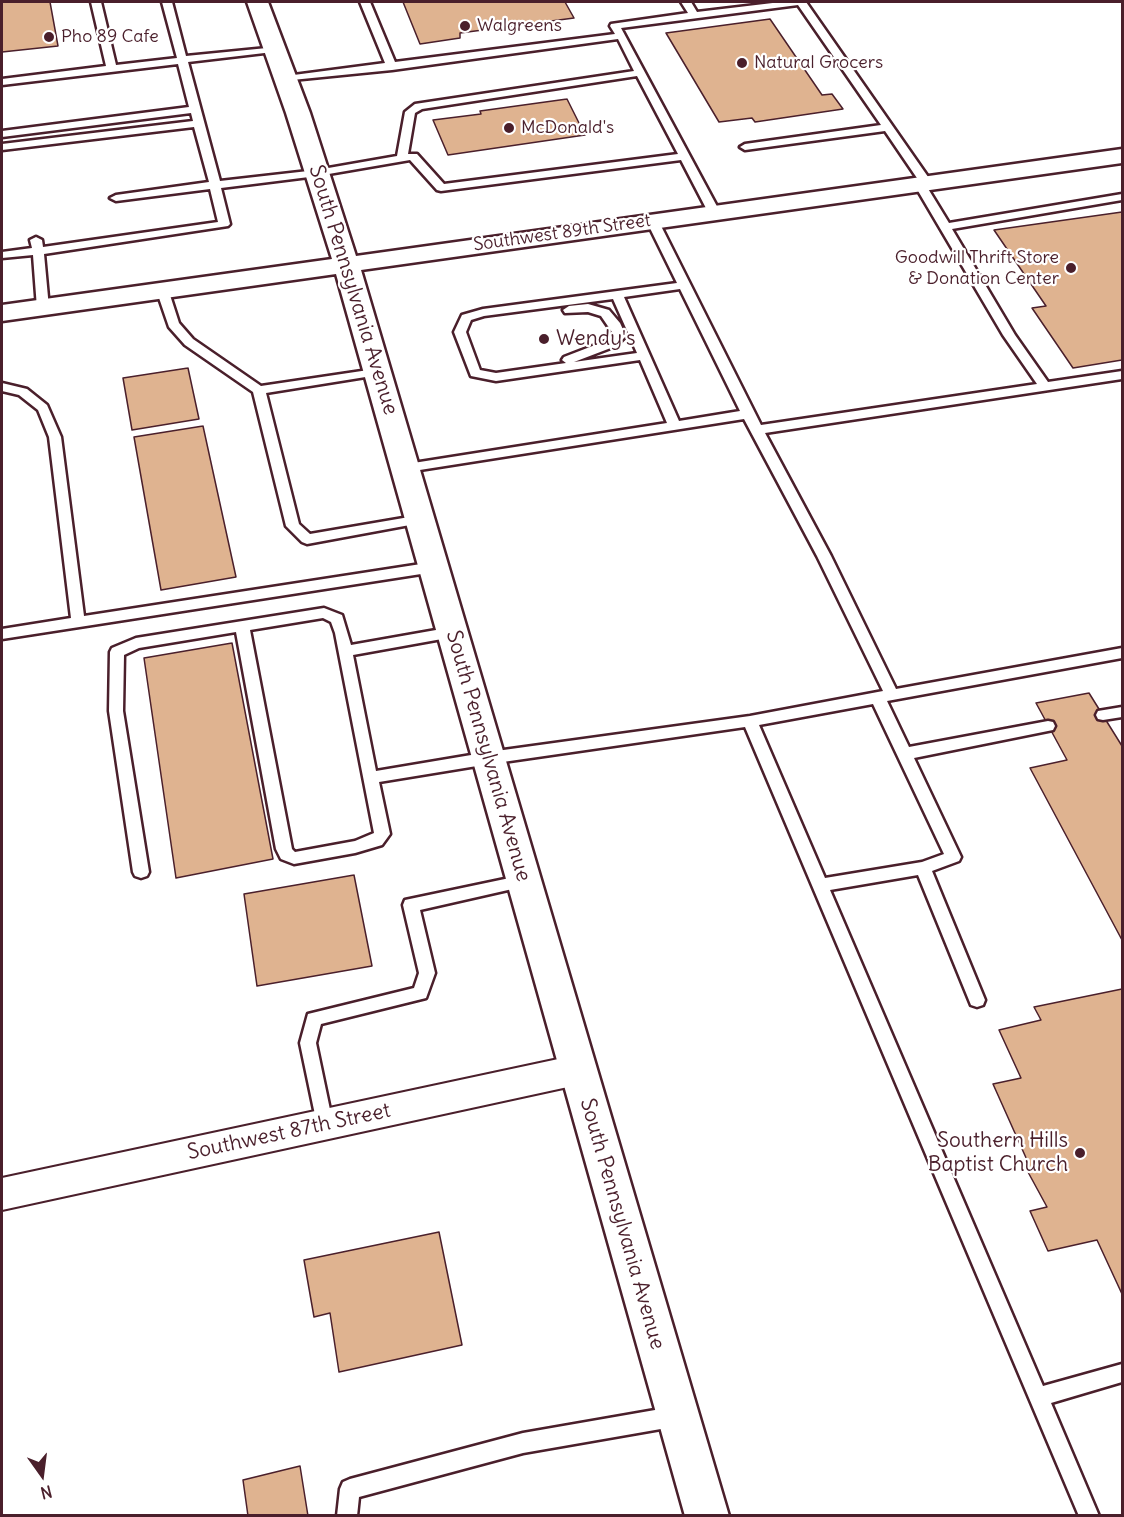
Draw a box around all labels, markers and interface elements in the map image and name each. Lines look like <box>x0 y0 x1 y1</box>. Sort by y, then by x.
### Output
place label: Walgreens <box>477 15 562 37</box>
marker: Walgreens <box>458 19 472 33</box>
place label: Pho 89 Cafe <box>61 26 159 48</box>
marker: Pho 89 Cafe <box>42 30 56 44</box>
place label: Natural Grocers <box>754 52 883 74</box>
marker: Natural Grocers <box>735 56 749 70</box>
place label: McDonald's <box>521 117 614 139</box>
marker: McDonald's <box>502 121 516 135</box>
street label: South Pennsylvania Avenue <box>303 162 403 418</box>
street label: Southwest 89th Street <box>472 210 652 256</box>
place label: Goodwill Thrift Store & Donation Center <box>895 247 1059 290</box>
marker: Goodwill Thrift Store & Donation Center <box>1064 261 1078 275</box>
place label: Wendy's <box>556 326 636 352</box>
marker: Wendy's <box>537 332 551 346</box>
street label: South Pennsylvania Avenue <box>440 628 536 884</box>
street label: South Pennsylvania Avenue <box>574 1096 670 1352</box>
street label: Southwest 87th Street <box>185 1098 393 1166</box>
place label: Southern Hills Baptist Church <box>928 1128 1068 1178</box>
marker: Southern Hills Baptist Church <box>1073 1146 1087 1160</box>
north arrow <box>12 1445 72 1505</box>
text: N <box>39 1481 54 1504</box>

